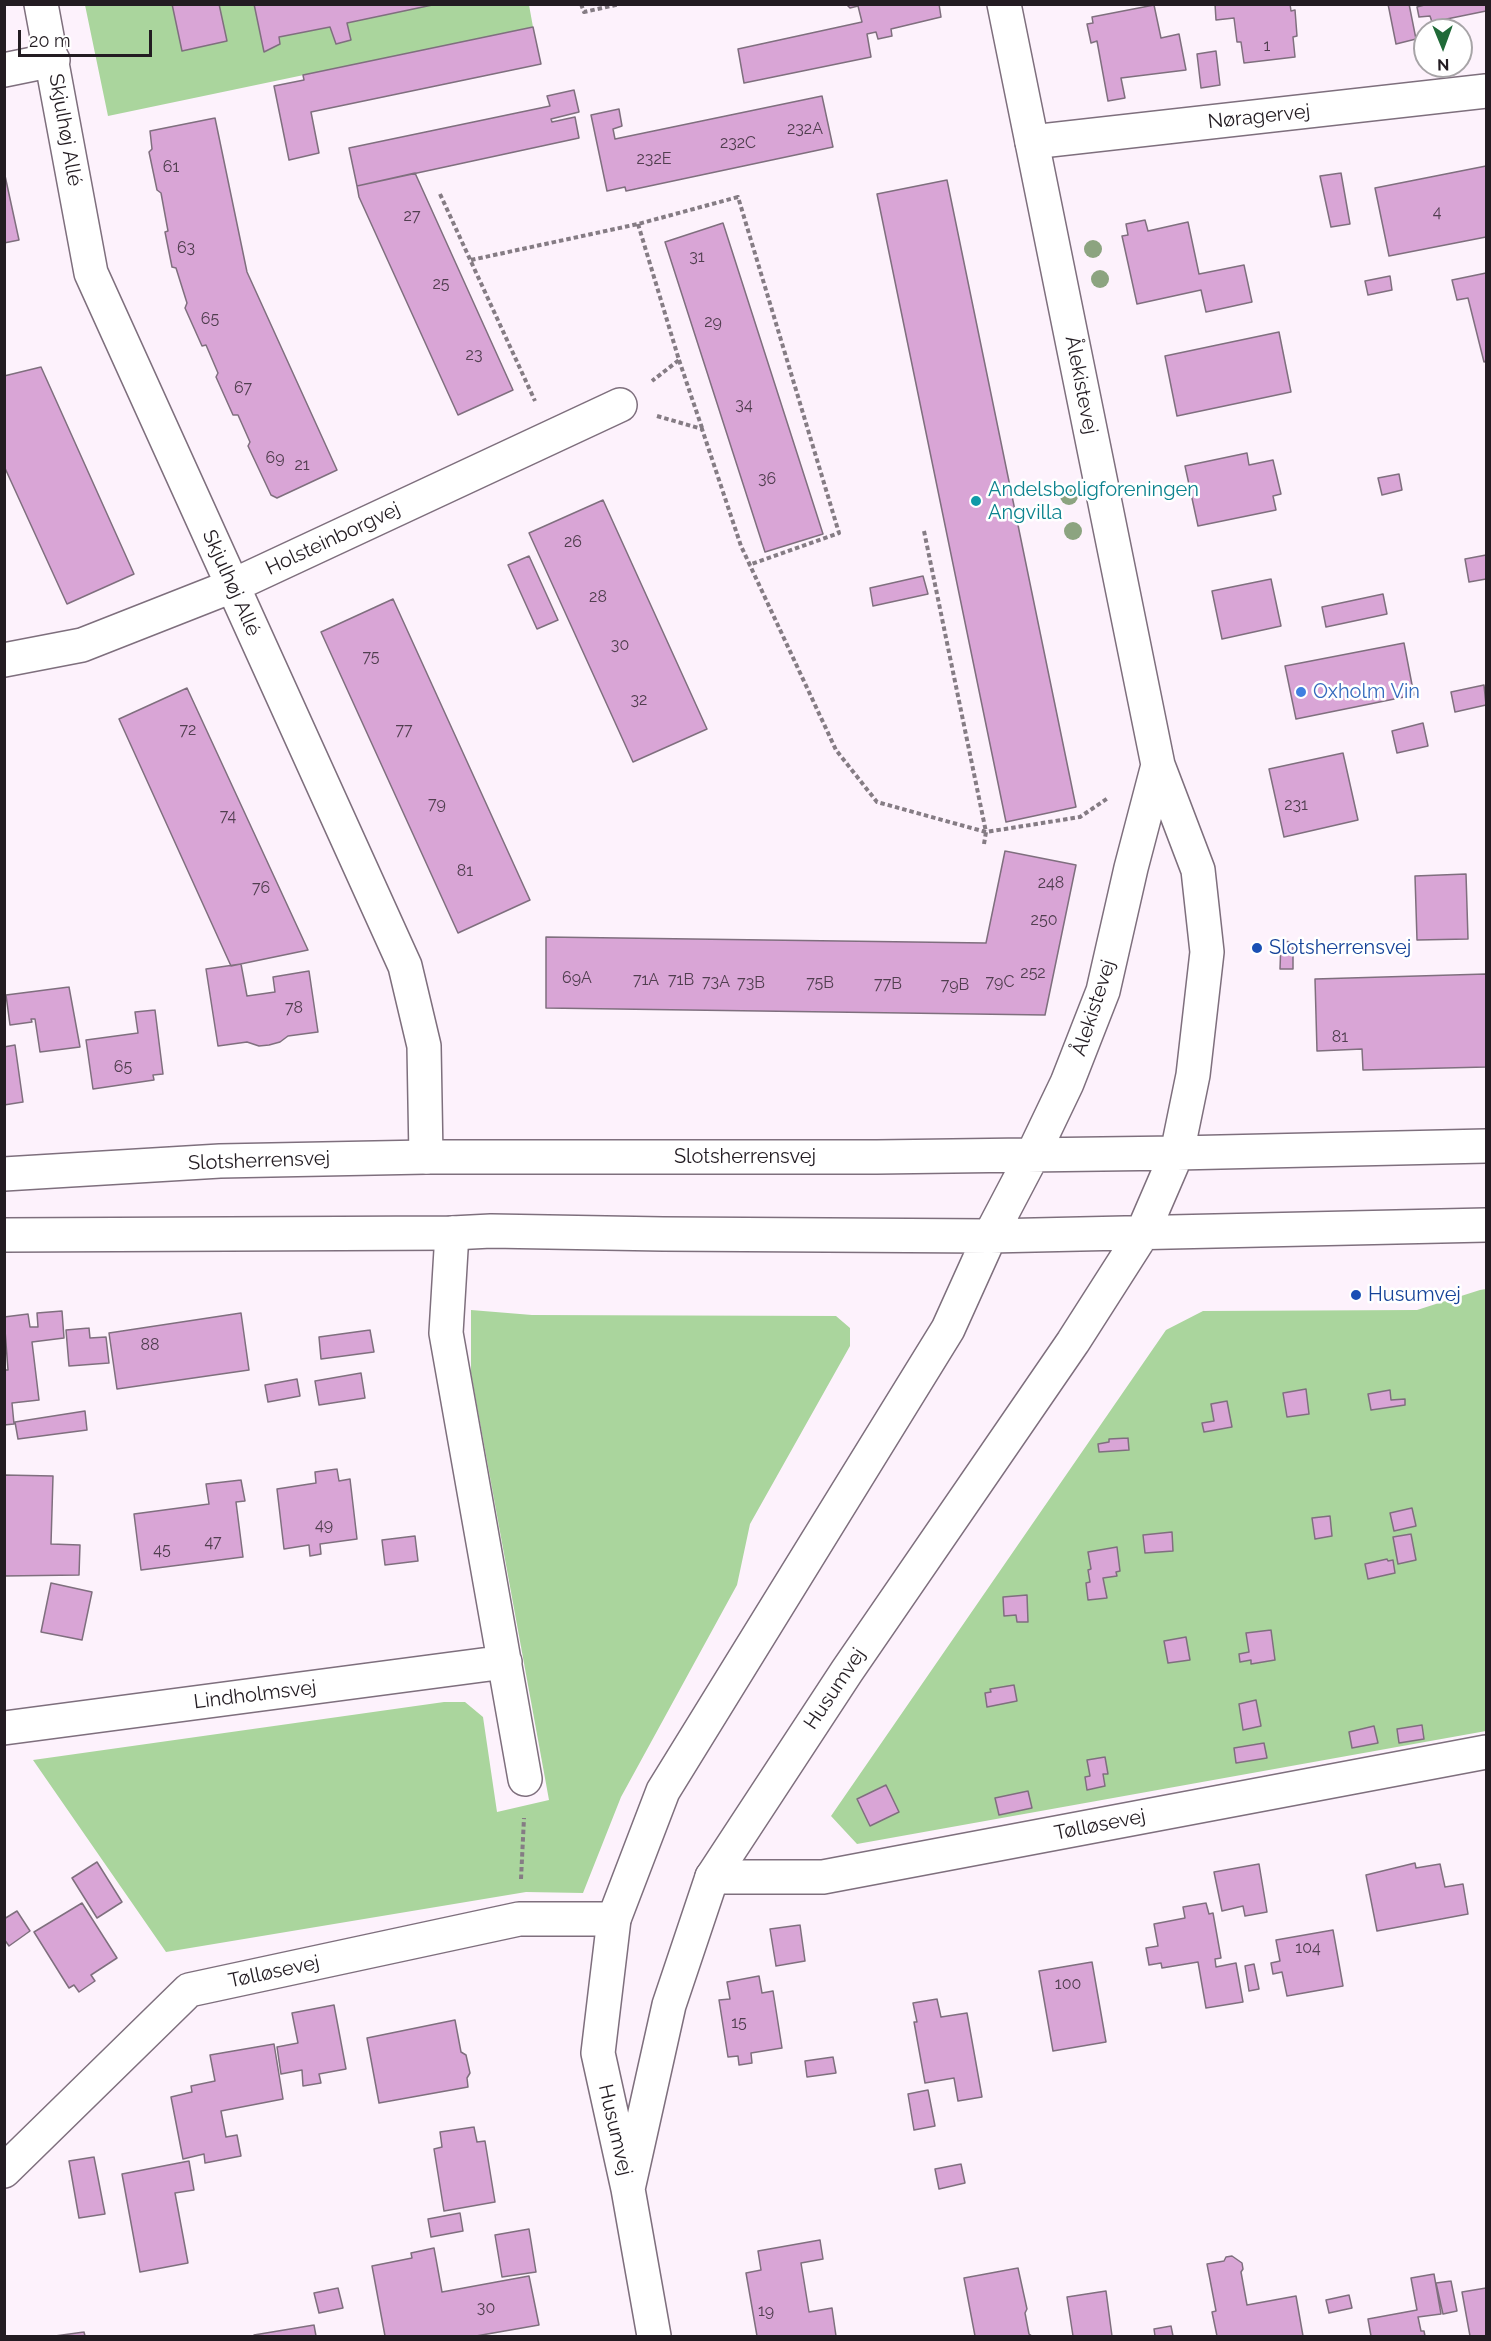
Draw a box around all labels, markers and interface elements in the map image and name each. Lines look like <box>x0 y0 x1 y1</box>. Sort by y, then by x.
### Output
scale bar <box>21 18 154 56</box>
north arrow <box>1413 18 1473 78</box>
text: 20 m <box>29 30 71 51</box>
house number: 1 <box>1264 36 1270 56</box>
text: N <box>1437 55 1450 74</box>
street label: Skjulhøj Allé <box>43 72 87 188</box>
street label: Nøragervej <box>1207 100 1311 134</box>
house number: 232A <box>787 119 823 139</box>
house number: 232C <box>720 133 756 153</box>
house number: 232E <box>637 149 671 169</box>
house number: 61 <box>163 157 179 177</box>
house number: 4 <box>1433 202 1441 222</box>
house number: 27 <box>404 206 420 226</box>
house number: 63 <box>177 238 195 258</box>
house number: 31 <box>689 247 705 267</box>
house number: 25 <box>432 274 450 294</box>
house number: 65 <box>201 309 219 329</box>
house number: 29 <box>704 312 722 332</box>
street label: Ålekistevej <box>1060 334 1102 436</box>
house number: 23 <box>466 345 482 365</box>
house number: 67 <box>234 378 252 398</box>
house number: 34 <box>735 395 753 415</box>
house number: 69 <box>265 448 285 468</box>
house number: 21 <box>294 455 310 475</box>
house number: 36 <box>758 469 776 489</box>
place label: Andelsboligforeningen Angvilla <box>988 478 1199 525</box>
marker: Andelsboligforeningen Angvilla <box>969 494 983 508</box>
street label: Holsteinborgvej <box>262 497 404 581</box>
street label: Skjulhøj Allé <box>197 526 265 640</box>
house number: 26 <box>564 532 582 552</box>
house number: 28 <box>589 587 607 607</box>
house number: 30 <box>611 635 629 655</box>
house number: 75 <box>362 647 380 667</box>
place label: Oxholm Vin <box>1313 680 1420 704</box>
marker: Oxholm Vin <box>1294 685 1308 699</box>
house number: 32 <box>631 690 647 710</box>
house number: 72 <box>180 720 196 740</box>
house number: 77 <box>395 720 413 740</box>
house number: 79 <box>428 794 446 814</box>
house number: 231 <box>1284 795 1308 815</box>
house number: 74 <box>220 806 236 826</box>
house number: 81 <box>457 861 473 881</box>
house number: 248 <box>1038 873 1064 893</box>
house number: 76 <box>252 878 270 898</box>
house number: 250 <box>1031 910 1057 930</box>
place label: Slotsherrensvej <box>1269 936 1411 960</box>
marker: Slotsherrensvej <box>1250 941 1264 955</box>
street label: Ålekistevej <box>1067 957 1121 1059</box>
house number: 252 <box>1020 963 1046 983</box>
house number: 69A <box>562 968 592 988</box>
house number: 71A <box>633 970 659 990</box>
house number: 71B <box>668 970 694 990</box>
house number: 73A <box>702 972 730 992</box>
house number: 79C <box>986 972 1014 992</box>
house number: 73B <box>737 973 765 993</box>
house number: 75B <box>806 973 834 993</box>
house number: 77B <box>874 974 902 994</box>
house number: 79B <box>941 975 969 995</box>
house number: 78 <box>285 998 303 1018</box>
house number: 81 <box>1332 1027 1348 1047</box>
house number: 65 <box>114 1057 132 1077</box>
street label: Slotsherrensvej <box>674 1145 816 1169</box>
street label: Slotsherrensvej <box>188 1147 330 1175</box>
place label: Husumvej <box>1368 1283 1461 1307</box>
marker: Husumvej <box>1349 1288 1363 1302</box>
house number: 88 <box>141 1335 159 1355</box>
house number: 49 <box>315 1515 333 1535</box>
house number: 47 <box>204 1532 222 1552</box>
house number: 45 <box>153 1540 171 1560</box>
street label: Husumvej <box>799 1644 871 1734</box>
street label: Lindholmsvej <box>192 1676 318 1714</box>
street label: Tølløsevej <box>1052 1804 1148 1846</box>
house number: 104 <box>1295 1938 1321 1958</box>
street label: Tølløsevej <box>226 1951 322 1993</box>
house number: 100 <box>1055 1974 1081 1994</box>
house number: 15 <box>731 2013 747 2033</box>
street label: Husumvej <box>593 2082 637 2178</box>
house number: 30 <box>477 2298 495 2318</box>
house number: 19 <box>758 2301 774 2321</box>

